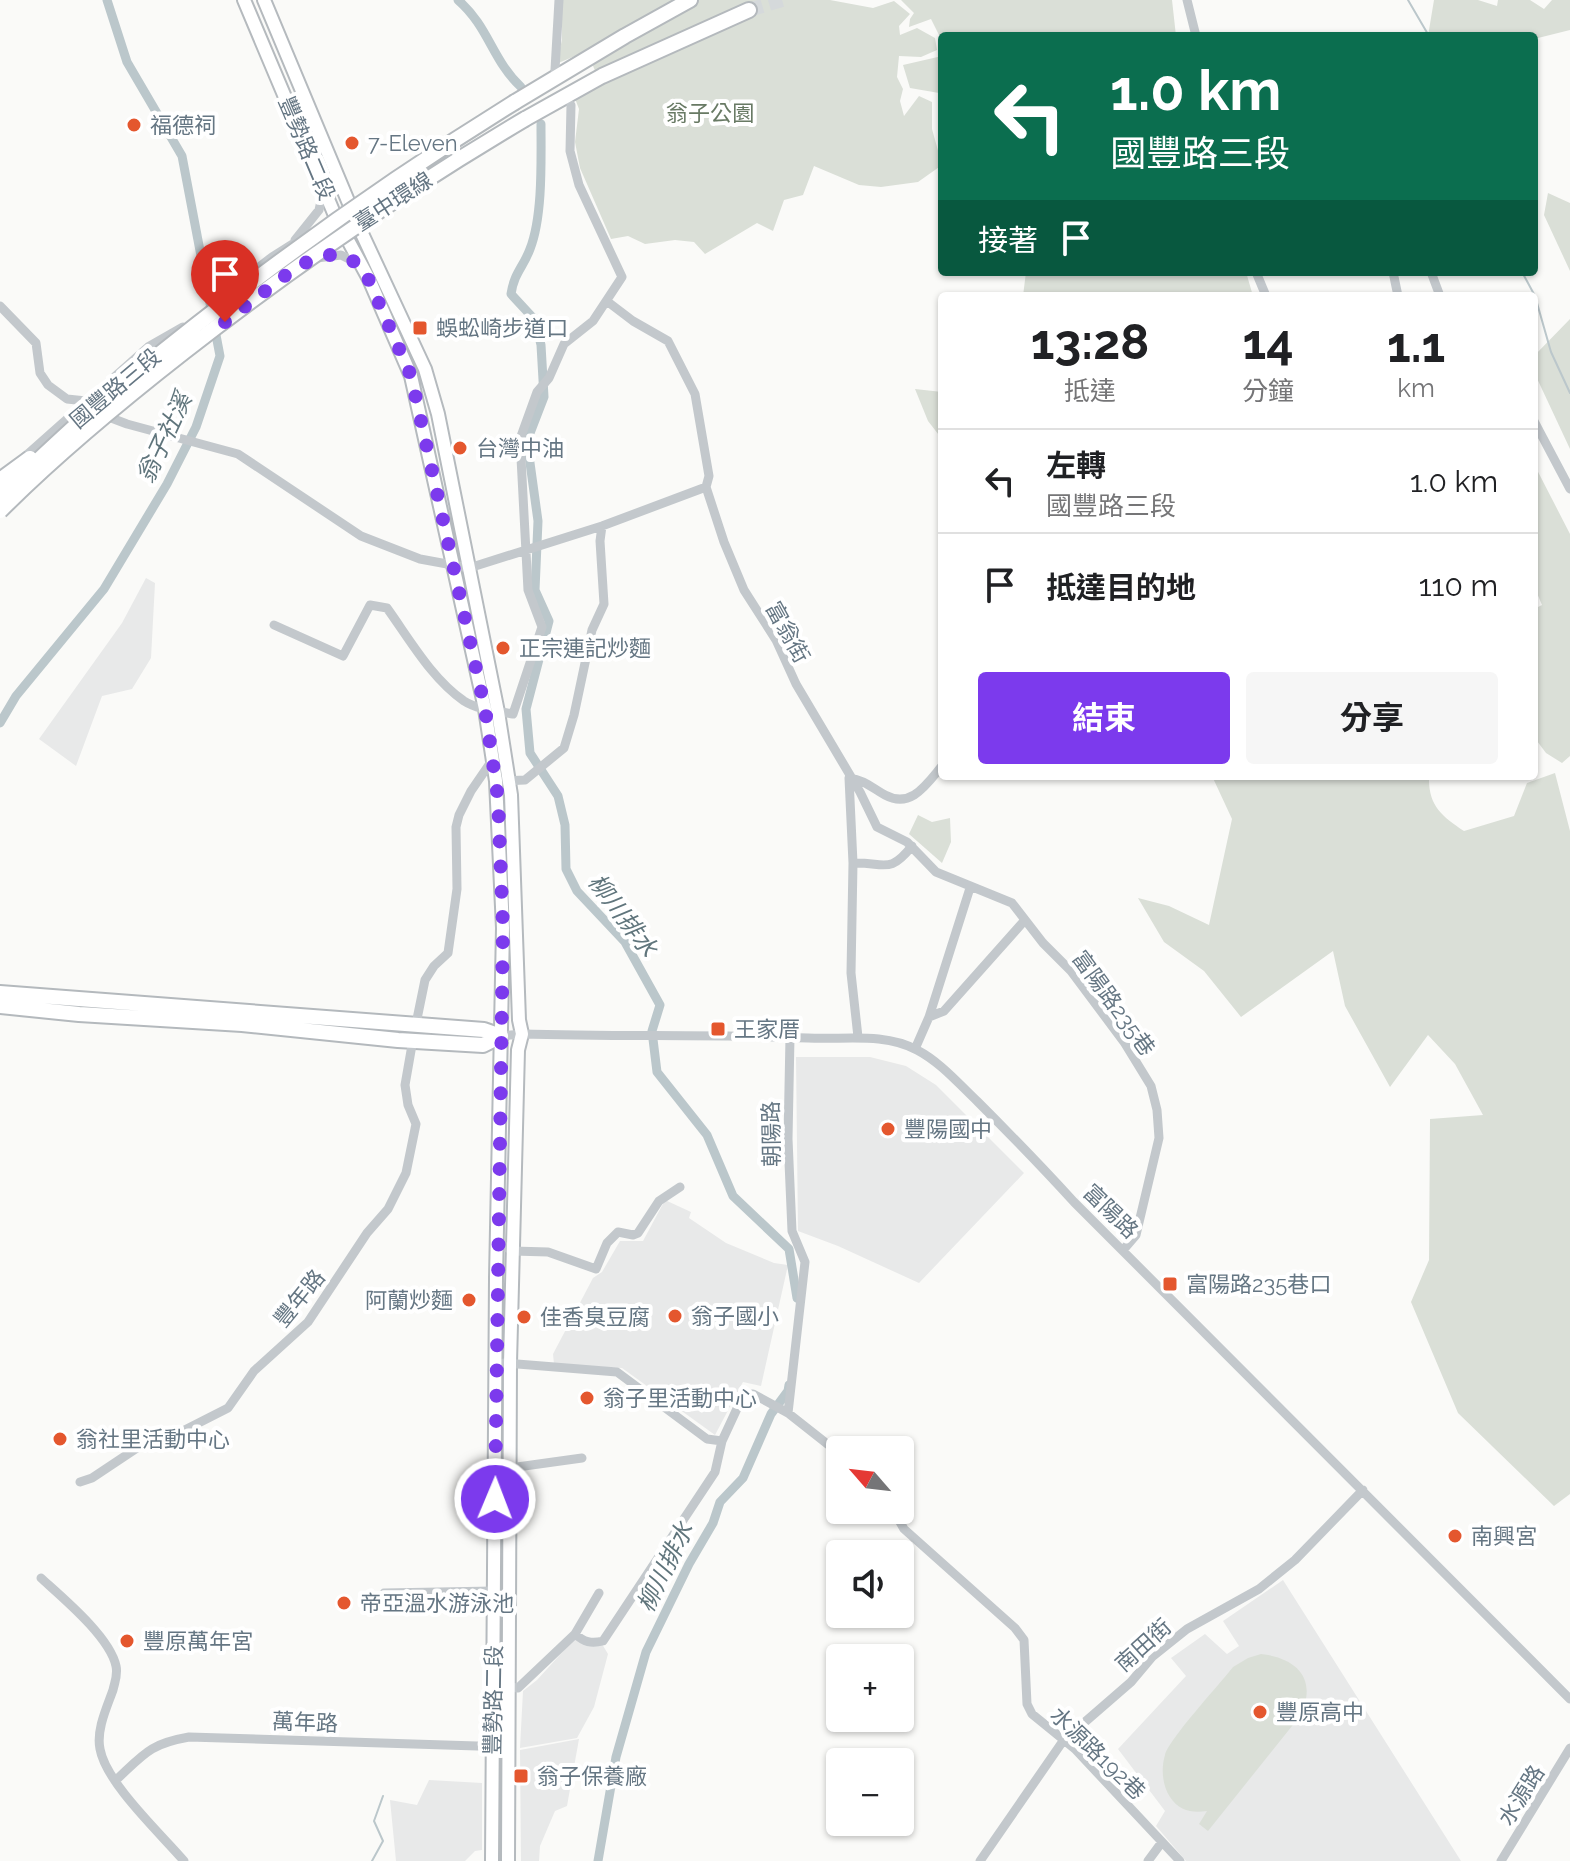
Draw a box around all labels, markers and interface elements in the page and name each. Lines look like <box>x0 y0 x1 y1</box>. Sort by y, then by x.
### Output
text: 1.0 km <box>1110 57 1281 123</box>
icon: left <box>978 64 1082 168</box>
street label: 豐勢路二段 <box>274 92 340 204</box>
park label: 翁子公園 <box>666 100 754 126</box>
place label: 福德祠 <box>150 112 216 138</box>
marker: 福德祠 <box>125 116 143 134</box>
place label: 7-Eleven <box>368 130 457 156</box>
text: 國豐路三段 <box>1110 132 1290 174</box>
marker: 7-Eleven <box>343 134 361 152</box>
street label: 臺中環線 <box>349 166 437 236</box>
icon: arrive <box>1054 216 1098 260</box>
text: 接著 <box>978 223 1038 258</box>
pin <box>191 240 259 322</box>
icon: arrive <box>203 252 247 296</box>
text: 13:28 <box>1031 314 1149 370</box>
text: 14 <box>1243 314 1294 370</box>
place label: 蜈蚣崎步道口 <box>436 315 568 341</box>
text: 1.1 <box>1387 317 1445 373</box>
marker: 蜈蚣崎步道口 <box>411 319 429 337</box>
street label: 國豐路三段 <box>65 343 165 433</box>
text: km <box>1397 373 1435 403</box>
text: 抵達 <box>1064 376 1116 406</box>
text: 分鐘 <box>1242 376 1294 406</box>
water label: 翁子社溪 <box>131 386 199 488</box>
place label: 台灣中油 <box>476 435 564 461</box>
marker: 台灣中油 <box>451 439 469 457</box>
text: 左轉 <box>1046 448 1106 483</box>
icon: left <box>978 459 1022 503</box>
text: 1.0 km <box>1410 464 1498 499</box>
text: 國豐路三段 <box>1046 491 1176 521</box>
icon: arrive <box>978 563 1022 607</box>
text: 110 m <box>1419 568 1498 603</box>
text: 抵達目的地 <box>1046 570 1196 605</box>
street label: 富翁街 <box>761 597 815 667</box>
place label: 正宗連記炒麵 <box>519 635 651 661</box>
marker: 正宗連記炒麵 <box>494 639 512 657</box>
button: 結束 <box>978 672 1230 764</box>
button: 分享 <box>1246 672 1498 764</box>
water label: 柳川排水 <box>583 868 664 963</box>
street label: 富陽路235巷 <box>1067 946 1161 1060</box>
place label: 王家厝 <box>734 1016 800 1042</box>
marker: 王家厝 <box>709 1020 727 1038</box>
street label: 朝陽路 <box>757 1101 785 1167</box>
place label: 豐陽國中 <box>904 1116 992 1142</box>
marker: 豐陽國中 <box>879 1120 897 1138</box>
street label: 富陽路 <box>1078 1179 1144 1243</box>
street label: 豐年路 <box>268 1264 330 1332</box>
place label: 富陽路235巷口 <box>1186 1271 1331 1297</box>
marker: 富陽路235巷口 <box>1161 1275 1179 1293</box>
place label: 阿蘭炒麵 <box>365 1287 453 1313</box>
marker: 阿蘭炒麵 <box>460 1291 478 1309</box>
place label: 翁子國小 <box>691 1303 779 1329</box>
place label: 佳香臭豆腐 <box>540 1304 650 1330</box>
marker: 翁子國小 <box>666 1307 684 1325</box>
marker: 佳香臭豆腐 <box>515 1308 533 1326</box>
place label: 翁子里活動中心 <box>603 1385 757 1411</box>
marker: 翁子里活動中心 <box>578 1389 596 1407</box>
place label: 翁社里活動中心 <box>76 1426 230 1452</box>
marker: 翁社里活動中心 <box>51 1430 69 1448</box>
north arrow <box>826 1436 914 1524</box>
map controls <box>826 1436 914 1836</box>
position arrow <box>453 1457 537 1541</box>
water label: 柳川排水 <box>631 1517 700 1616</box>
place label: 南興宮 <box>1471 1523 1537 1549</box>
marker: 南興宮 <box>1446 1527 1464 1545</box>
button: sound <box>826 1540 914 1628</box>
place label: 帝亞溫水游泳池 <box>360 1590 514 1616</box>
marker: 帝亞溫水游泳池 <box>335 1594 353 1612</box>
street label: 南田街 <box>1110 1613 1176 1677</box>
place label: 豐原萬年宮 <box>143 1628 253 1654</box>
marker: 豐原萬年宮 <box>118 1632 136 1650</box>
button: + <box>826 1644 914 1732</box>
street label: 豐勢路二段 <box>479 1645 507 1755</box>
place label: 豐原高中 <box>1276 1699 1364 1725</box>
street label: 水源路192巷 <box>1045 1701 1151 1805</box>
marker: 豐原高中 <box>1251 1703 1269 1721</box>
street label: 萬年路 <box>272 1708 338 1736</box>
button: − <box>826 1748 914 1836</box>
street label: 水源路 <box>1492 1760 1550 1830</box>
place label: 翁子保養廠 <box>537 1763 647 1789</box>
marker: 翁子保養廠 <box>512 1767 530 1785</box>

